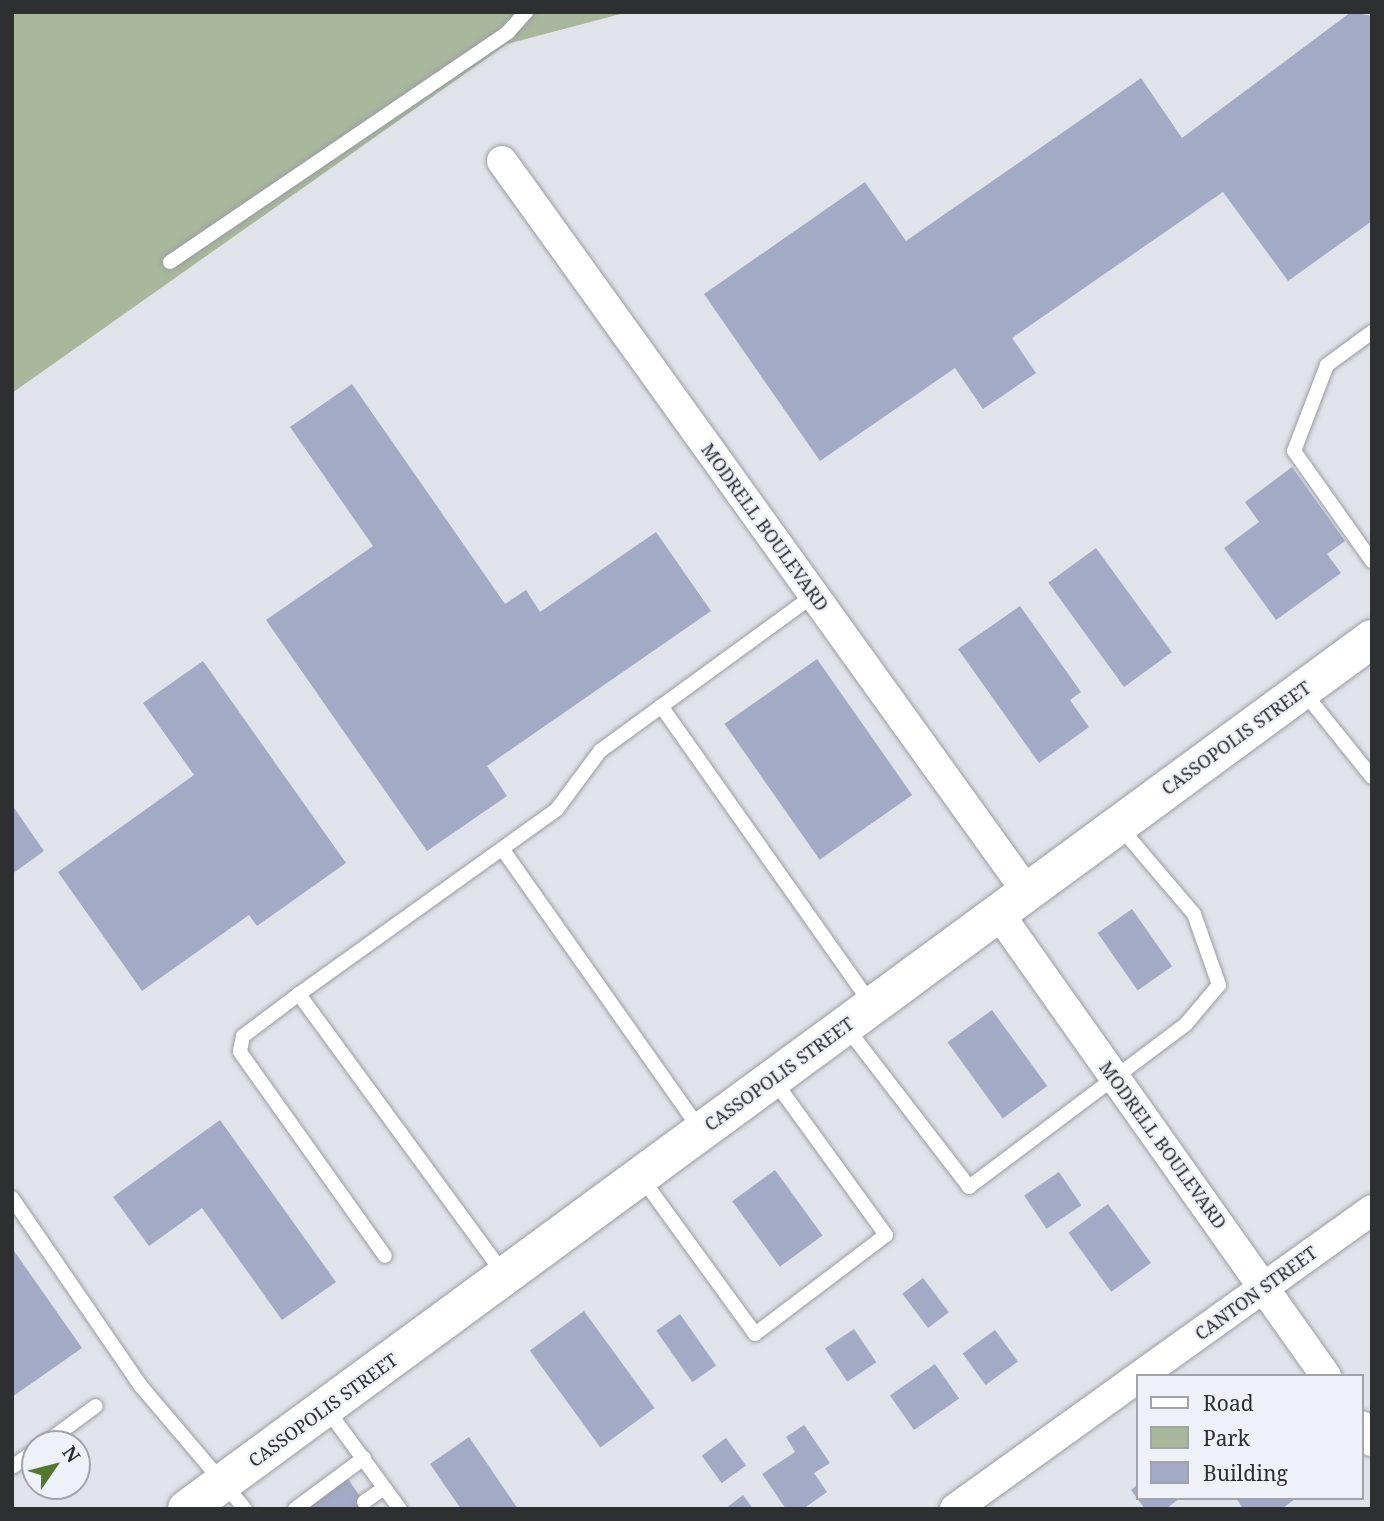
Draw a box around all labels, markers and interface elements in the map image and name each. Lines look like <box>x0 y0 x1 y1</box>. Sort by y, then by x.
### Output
street label: MODRELL BOULEVARD <box>697 439 833 615</box>
street label: CASSOPOLIS STREET <box>1157 677 1315 799</box>
street label: CASSOPOLIS STREET <box>700 1013 858 1135</box>
street label: MODRELL BOULEVARD <box>1095 1057 1231 1233</box>
street label: CANTON STREET <box>1191 1241 1321 1345</box>
street label: CASSOPOLIS STREET <box>244 1349 402 1471</box>
legend <box>1136 1374 1363 1500</box>
text: Road <box>1203 1389 1254 1417</box>
text: Park <box>1203 1424 1250 1452</box>
north arrow <box>21 1430 91 1500</box>
text: N <box>57 1441 87 1468</box>
text: Building <box>1203 1459 1288 1487</box>

